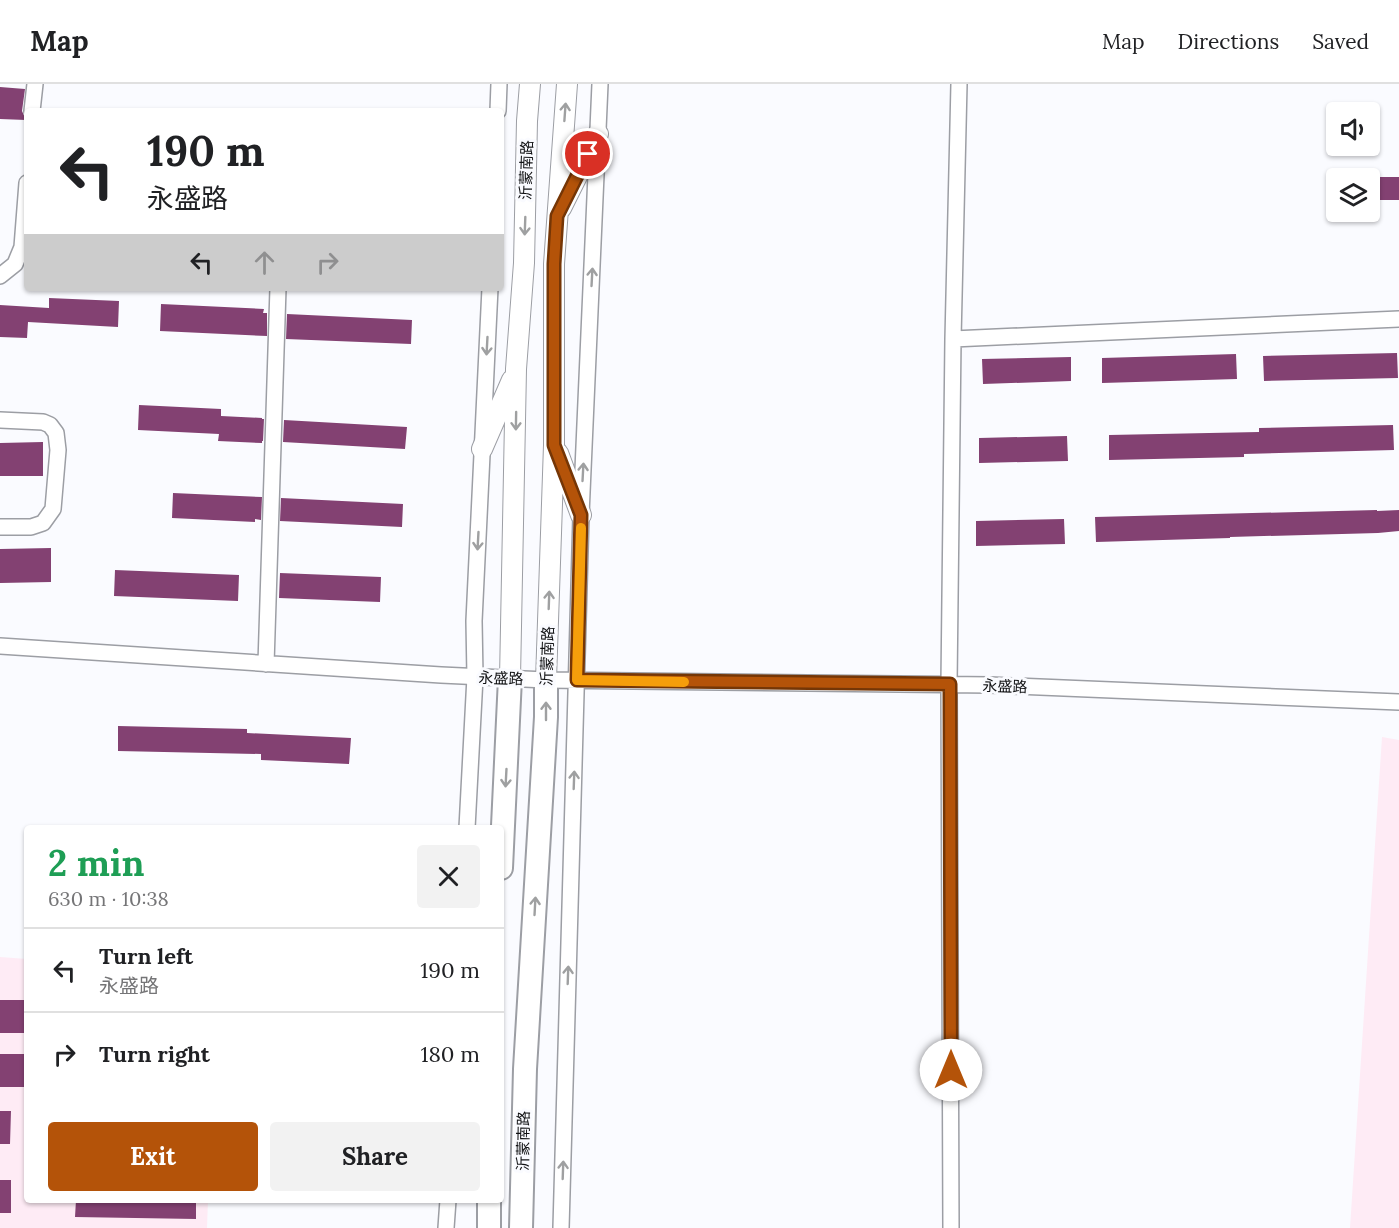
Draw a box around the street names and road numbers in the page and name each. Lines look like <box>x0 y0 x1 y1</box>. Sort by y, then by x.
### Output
street label: 沂蒙南路 <box>515 140 537 200</box>
street label: 沂蒙南路 <box>536 626 558 686</box>
street label: 永盛路 <box>478 668 524 688</box>
street label: 永盛路 <box>982 676 1028 696</box>
street label: 沂蒙南路 <box>513 1111 533 1171</box>

